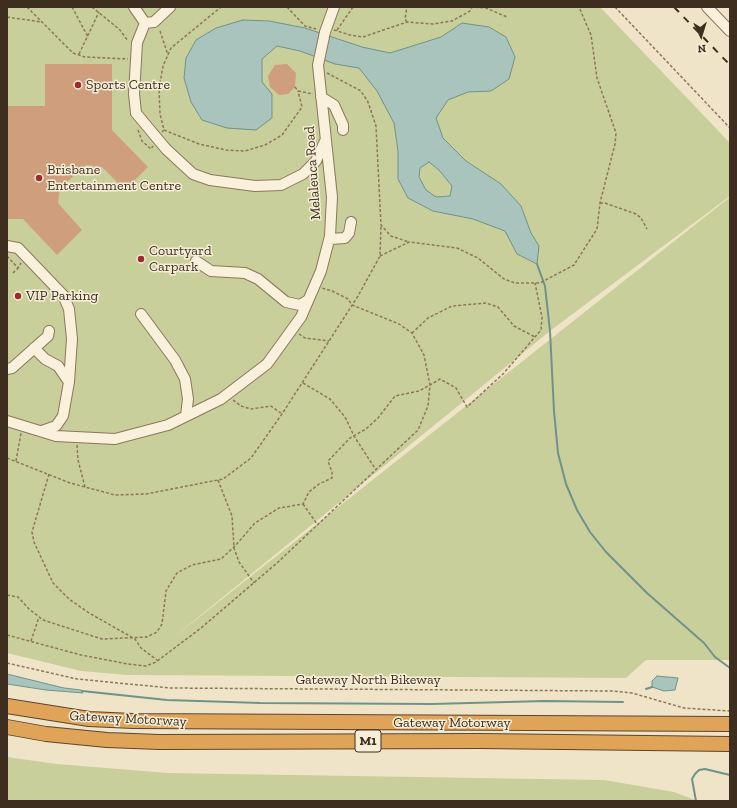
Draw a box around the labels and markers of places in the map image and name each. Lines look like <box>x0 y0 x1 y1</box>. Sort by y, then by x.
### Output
place label: Sports Centre <box>86 77 170 93</box>
marker: Sports Centre <box>73 80 83 90</box>
place label: Brisbane Entertainment Centre <box>47 162 181 194</box>
marker: Brisbane Entertainment Centre <box>34 173 44 183</box>
place label: Courtyard Carpark <box>149 243 212 276</box>
marker: Courtyard Carpark <box>136 254 146 264</box>
place label: VIP Parking <box>26 288 98 304</box>
marker: VIP Parking <box>13 291 23 301</box>

